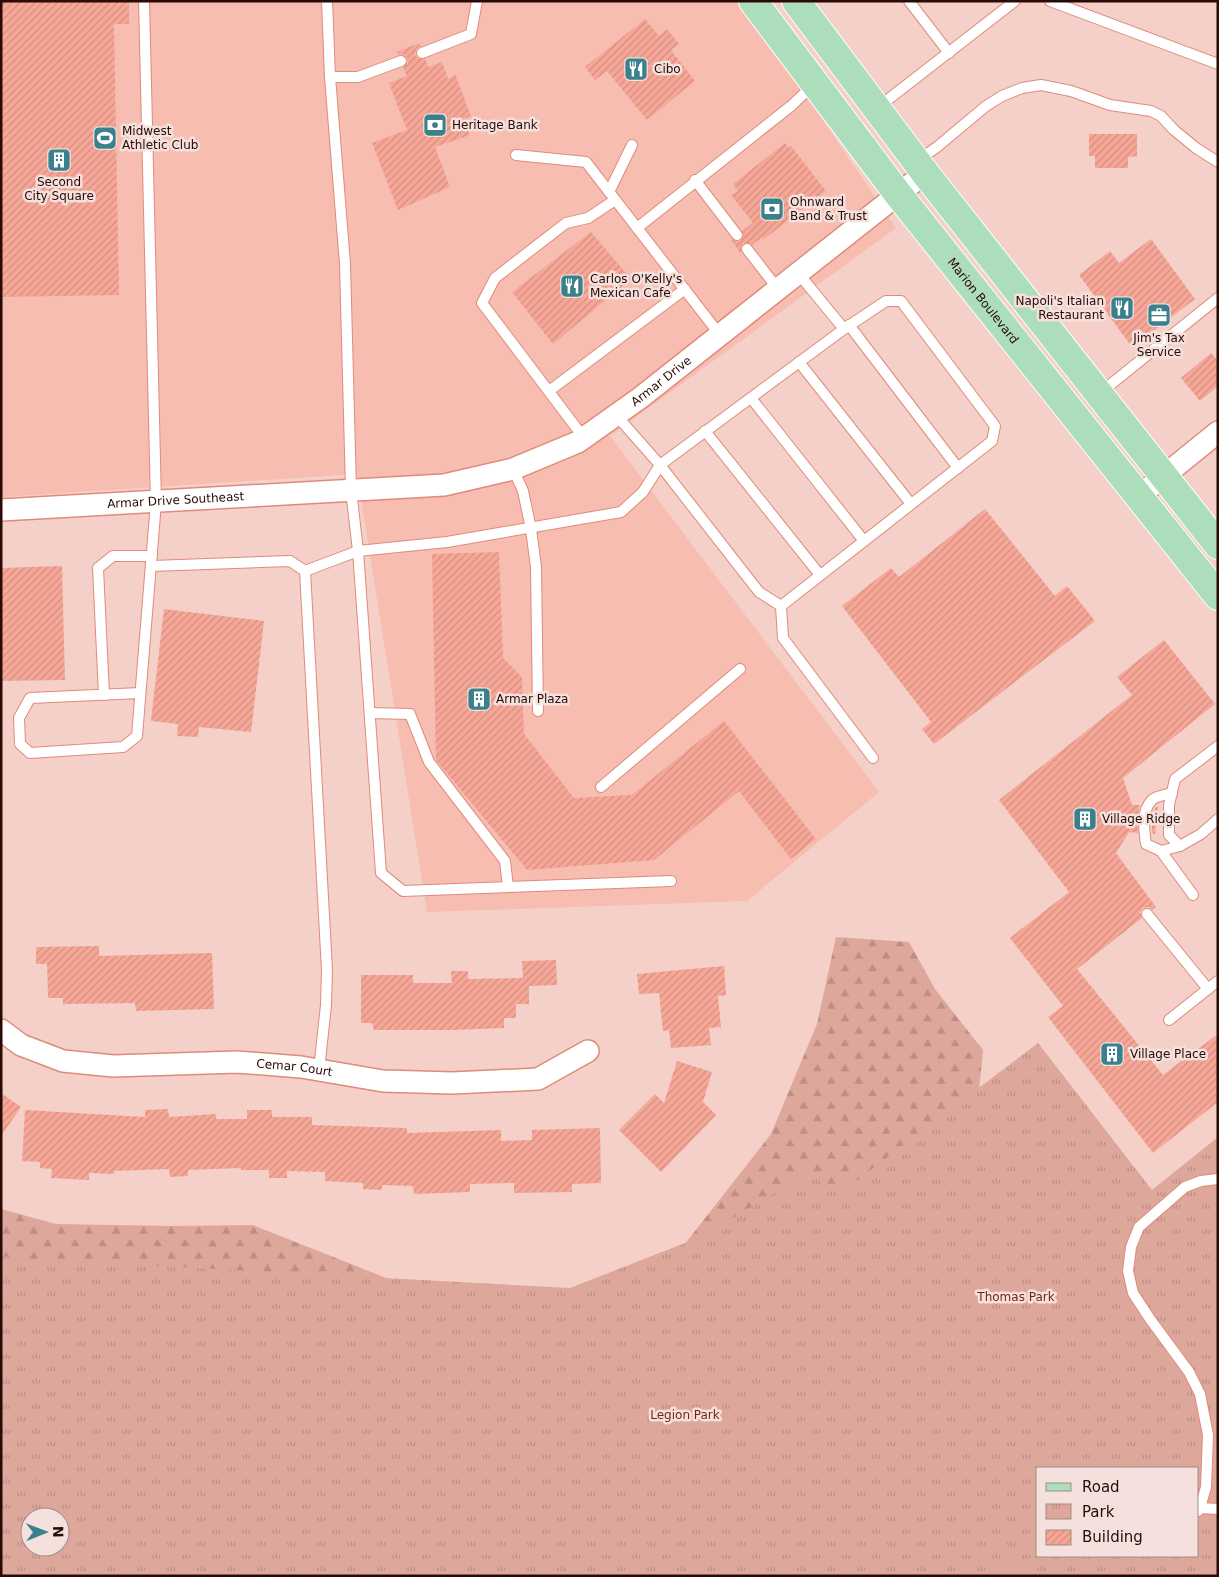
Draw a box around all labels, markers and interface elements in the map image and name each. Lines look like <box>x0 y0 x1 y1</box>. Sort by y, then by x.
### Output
restaurant icon: Cibo <box>623 56 649 82</box>
place label: Cibo <box>654 62 681 76</box>
bank icon: Heritage Bank <box>422 112 448 138</box>
place label: Heritage Bank <box>452 118 538 132</box>
place label: Midwest Athletic Club <box>122 124 198 152</box>
sports icon: Midwest Athletic Club <box>92 125 118 151</box>
building icon: Second City Square <box>46 147 72 173</box>
place label: Second City Square <box>24 175 94 203</box>
place label: Ohnward Band & Trust <box>790 195 867 223</box>
bank icon: Ohnward Band & Trust <box>759 196 785 222</box>
street label: Marion Boulevard <box>945 255 1021 347</box>
place label: Carlos O'Kelly's Mexican Cafe <box>590 272 682 300</box>
restaurant icon: Carlos O'Kelly's Mexican Cafe <box>559 273 585 299</box>
place label: Napoli's Italian Restaurant <box>1015 294 1104 322</box>
restaurant icon: Napoli's Italian Restaurant <box>1109 295 1135 321</box>
office icon: Jim's Tax Service <box>1146 302 1172 328</box>
place label: Jim's Tax Service <box>1132 331 1185 359</box>
street label: Armar Drive <box>628 353 694 409</box>
street label: Armar Drive Southeast <box>107 489 245 511</box>
building icon: Armar Plaza <box>466 686 492 712</box>
place label: Armar Plaza <box>496 692 568 706</box>
building icon: Village Ridge <box>1072 806 1098 832</box>
place label: Village Ridge <box>1102 812 1180 826</box>
building icon: Village Place <box>1099 1041 1125 1067</box>
place label: Village Place <box>1130 1047 1206 1061</box>
street label: Cemar Court <box>256 1057 334 1079</box>
park label: Thomas Park <box>976 1290 1055 1304</box>
park label: Legion Park <box>650 1408 720 1422</box>
legend <box>1036 1467 1199 1557</box>
text: Road <box>1082 1478 1120 1496</box>
text: Park <box>1082 1503 1115 1521</box>
north arrow <box>20 1507 70 1557</box>
text: N <box>50 1526 66 1538</box>
text: Building <box>1082 1528 1143 1546</box>

